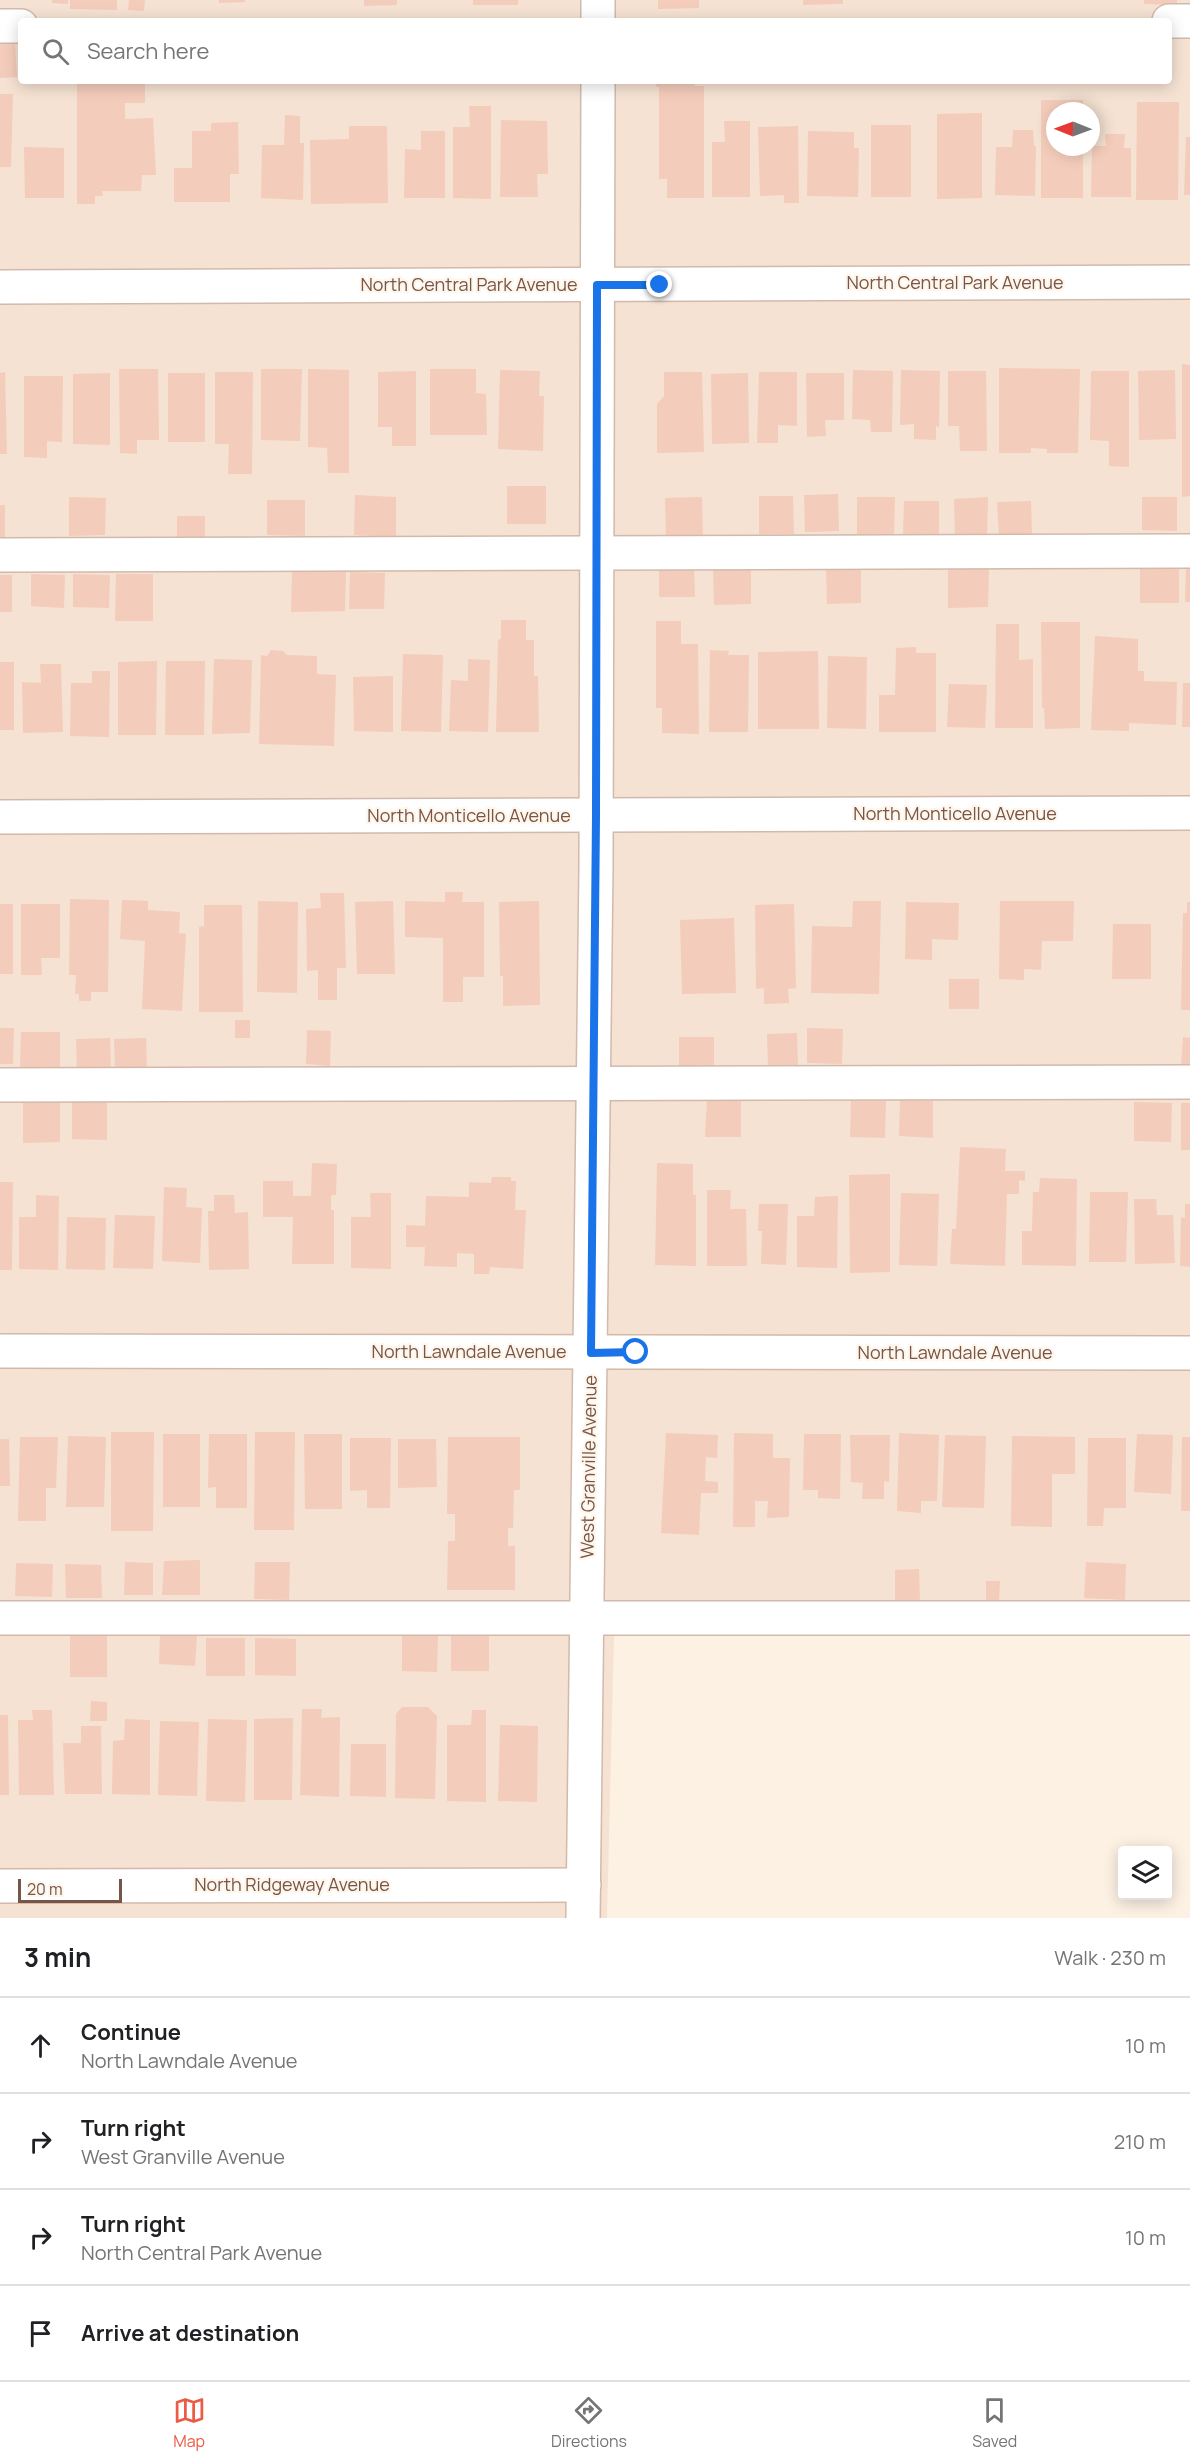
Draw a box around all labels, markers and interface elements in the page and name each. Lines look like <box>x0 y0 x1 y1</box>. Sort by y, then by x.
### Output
search box <box>18 18 1172 84</box>
icon: search <box>39 35 72 68</box>
text: Search here <box>87 36 209 66</box>
north arrow <box>1046 102 1100 156</box>
street label: North Central Park Avenue <box>846 270 1064 294</box>
route end <box>646 271 672 297</box>
street label: North Central Park Avenue <box>360 272 578 296</box>
street label: North Monticello Avenue <box>853 801 1057 825</box>
street label: North Monticello Avenue <box>367 803 571 827</box>
route start <box>622 1338 648 1364</box>
street label: North Lawndale Avenue <box>372 1339 566 1363</box>
street label: North Lawndale Avenue <box>858 1340 1052 1364</box>
street label: West Granville Avenue <box>574 1375 602 1559</box>
map controls <box>1118 1846 1172 1900</box>
button: layers <box>1118 1846 1172 1900</box>
street label: North Ridgeway Avenue <box>194 1872 390 1896</box>
scale bar <box>18 1876 122 1904</box>
text: 20 m <box>27 1878 63 1900</box>
text: 3 min <box>24 1939 91 1975</box>
text: Walk · 230 m <box>1054 1944 1166 1971</box>
text: Continue <box>81 2017 181 2047</box>
icon: ahead <box>24 2029 57 2062</box>
text: 10 m <box>1125 2032 1166 2059</box>
text: North Lawndale Avenue <box>81 2047 298 2074</box>
text: Turn right <box>81 2113 186 2143</box>
icon: right <box>24 2125 57 2158</box>
text: 210 m <box>1114 2128 1166 2155</box>
text: West Granville Avenue <box>81 2143 285 2170</box>
text: Turn right <box>81 2209 186 2239</box>
icon: right <box>24 2221 57 2254</box>
text: 10 m <box>1125 2224 1166 2251</box>
text: North Central Park Avenue <box>81 2239 322 2266</box>
icon: arrive <box>24 2317 57 2350</box>
text: Arrive at destination <box>81 2318 299 2348</box>
tab: Map <box>173 2394 206 2452</box>
tab: Directions <box>551 2394 627 2452</box>
tab: Saved <box>972 2394 1017 2452</box>

